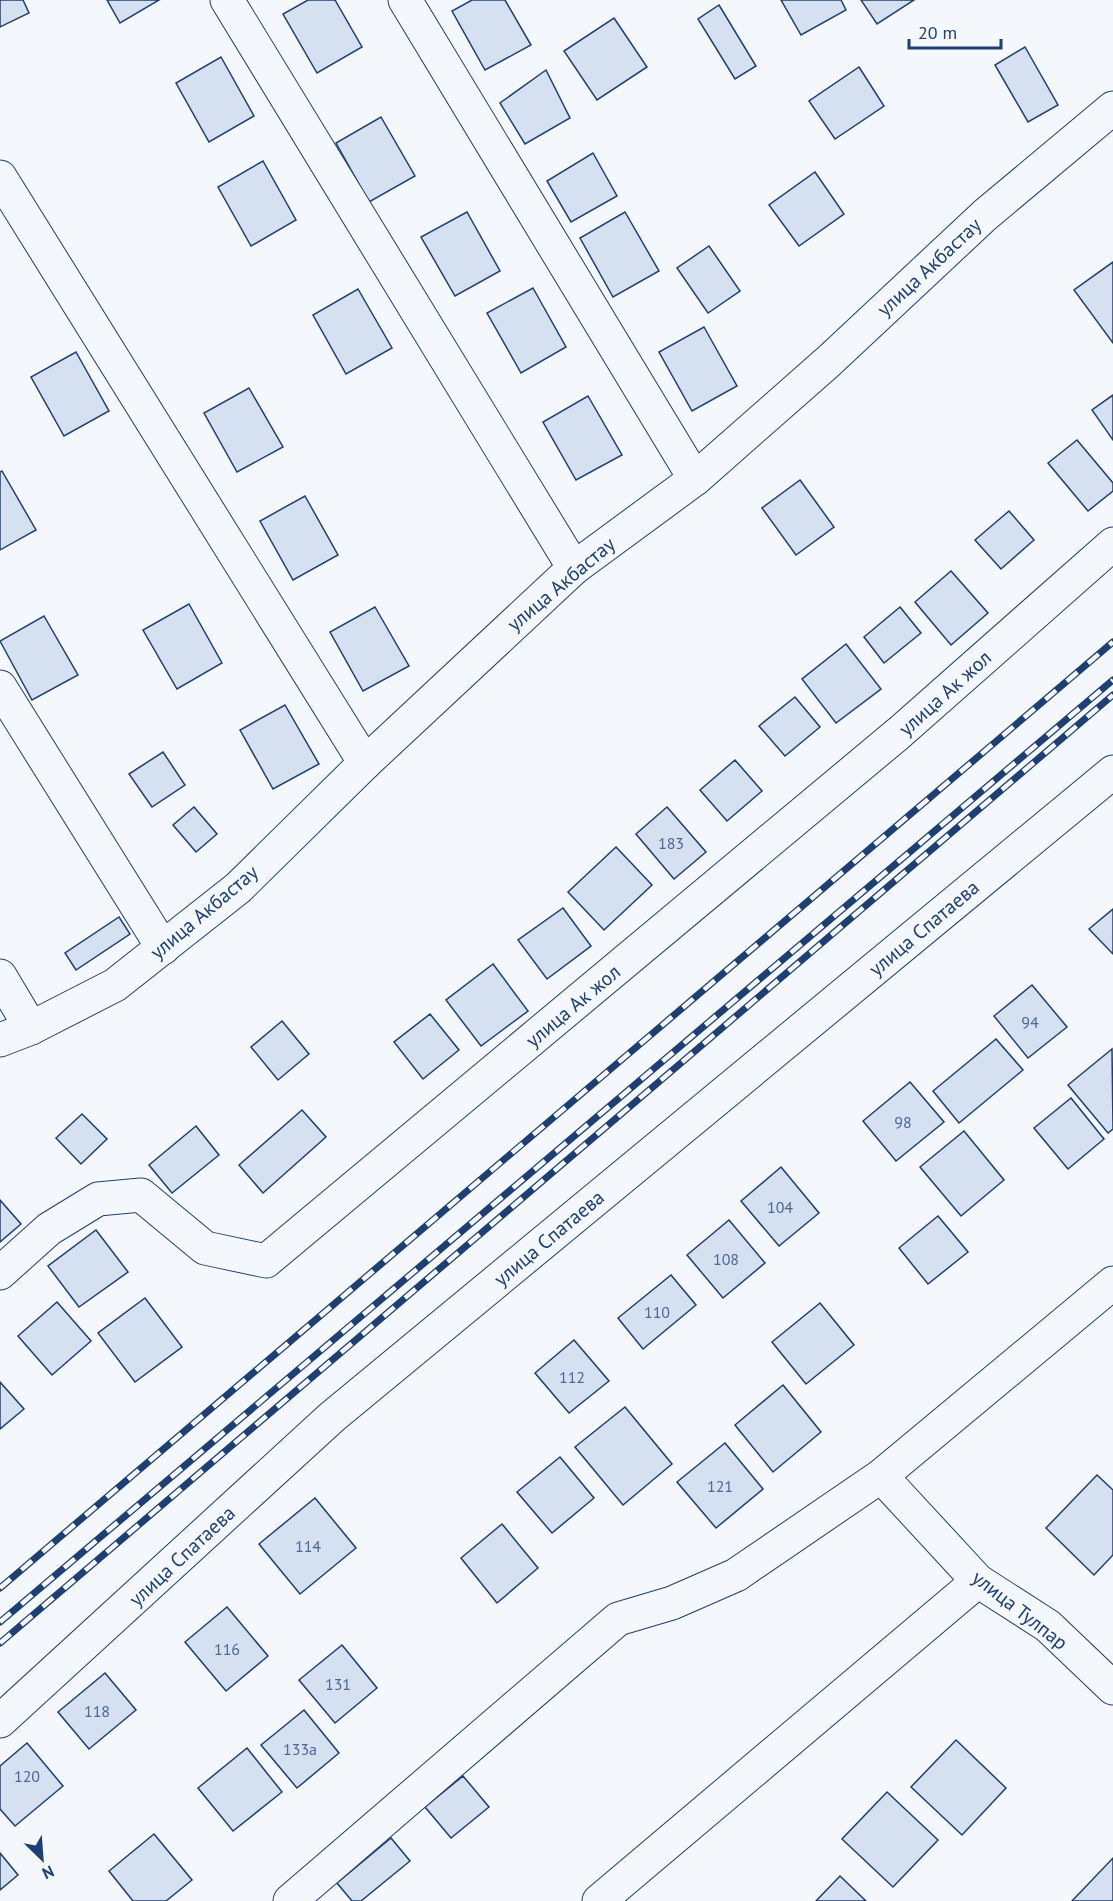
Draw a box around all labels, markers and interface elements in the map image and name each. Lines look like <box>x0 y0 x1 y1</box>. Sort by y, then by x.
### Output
scale bar <box>909 12 1000 50</box>
text: 20 m <box>918 21 957 44</box>
street label: улица Акбастау <box>871 212 987 322</box>
street label: улица Акбастау <box>502 531 621 637</box>
street label: улица Ак жол <box>893 645 997 741</box>
house number: 183 <box>658 833 684 853</box>
street label: улица Акбастау <box>145 859 264 965</box>
street label: улица Спатаева <box>863 874 985 982</box>
street label: улица Ак жол <box>520 959 626 1053</box>
house number: 94 <box>1021 1012 1039 1032</box>
house number: 98 <box>894 1112 912 1132</box>
street label: улица Спатаева <box>488 1184 610 1292</box>
house number: 104 <box>767 1197 793 1217</box>
house number: 108 <box>713 1249 739 1269</box>
house number: 110 <box>644 1302 670 1322</box>
house number: 112 <box>559 1367 585 1387</box>
house number: 121 <box>707 1476 733 1496</box>
street label: улица Спатаева <box>123 1500 241 1612</box>
house number: 114 <box>295 1536 321 1556</box>
street label: улица Тулпар <box>967 1564 1073 1656</box>
house number: 116 <box>214 1639 240 1659</box>
house number: 131 <box>325 1674 351 1694</box>
house number: 118 <box>84 1701 110 1721</box>
house number: 133а <box>283 1739 317 1759</box>
house number: 120 <box>14 1766 40 1786</box>
north arrow <box>12 1829 72 1889</box>
text: N <box>39 1861 57 1884</box>

